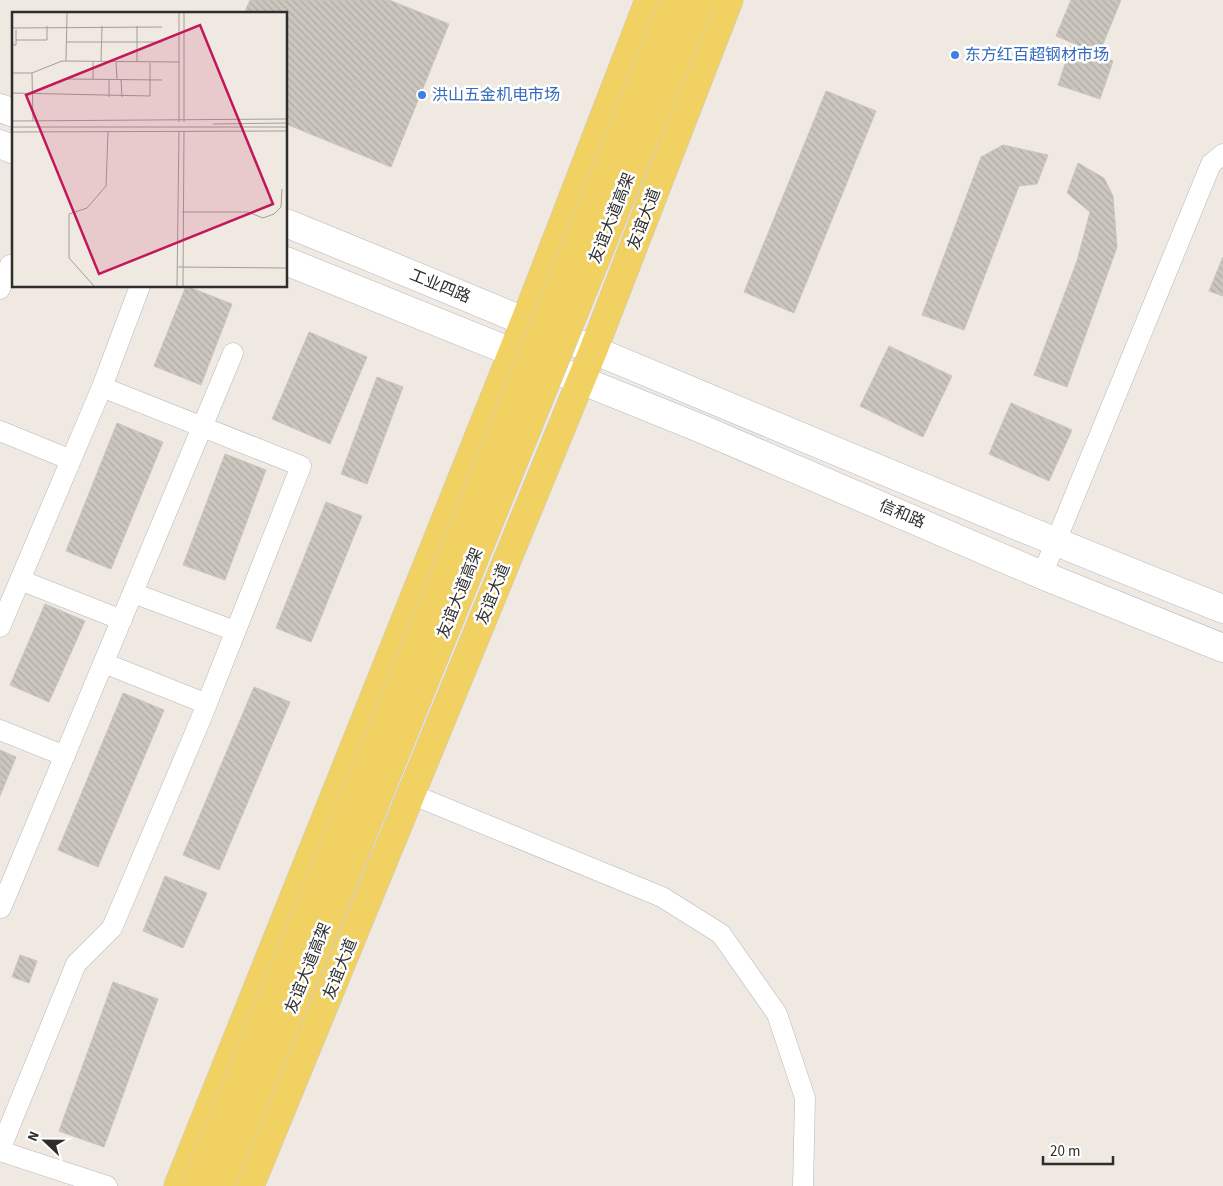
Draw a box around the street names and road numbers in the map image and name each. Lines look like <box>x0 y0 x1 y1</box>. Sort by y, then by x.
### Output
street label: 友谊大道高架 <box>584 169 640 267</box>
street label: 友谊大道 <box>622 185 666 253</box>
street label: 工业四路 <box>406 264 474 308</box>
street label: 信和路 <box>876 494 928 534</box>
street label: 友谊大道高架 <box>432 544 488 642</box>
street label: 友谊大道 <box>471 560 515 628</box>
street label: 友谊大道高架 <box>280 919 336 1017</box>
street label: 友谊大道 <box>318 935 362 1003</box>

